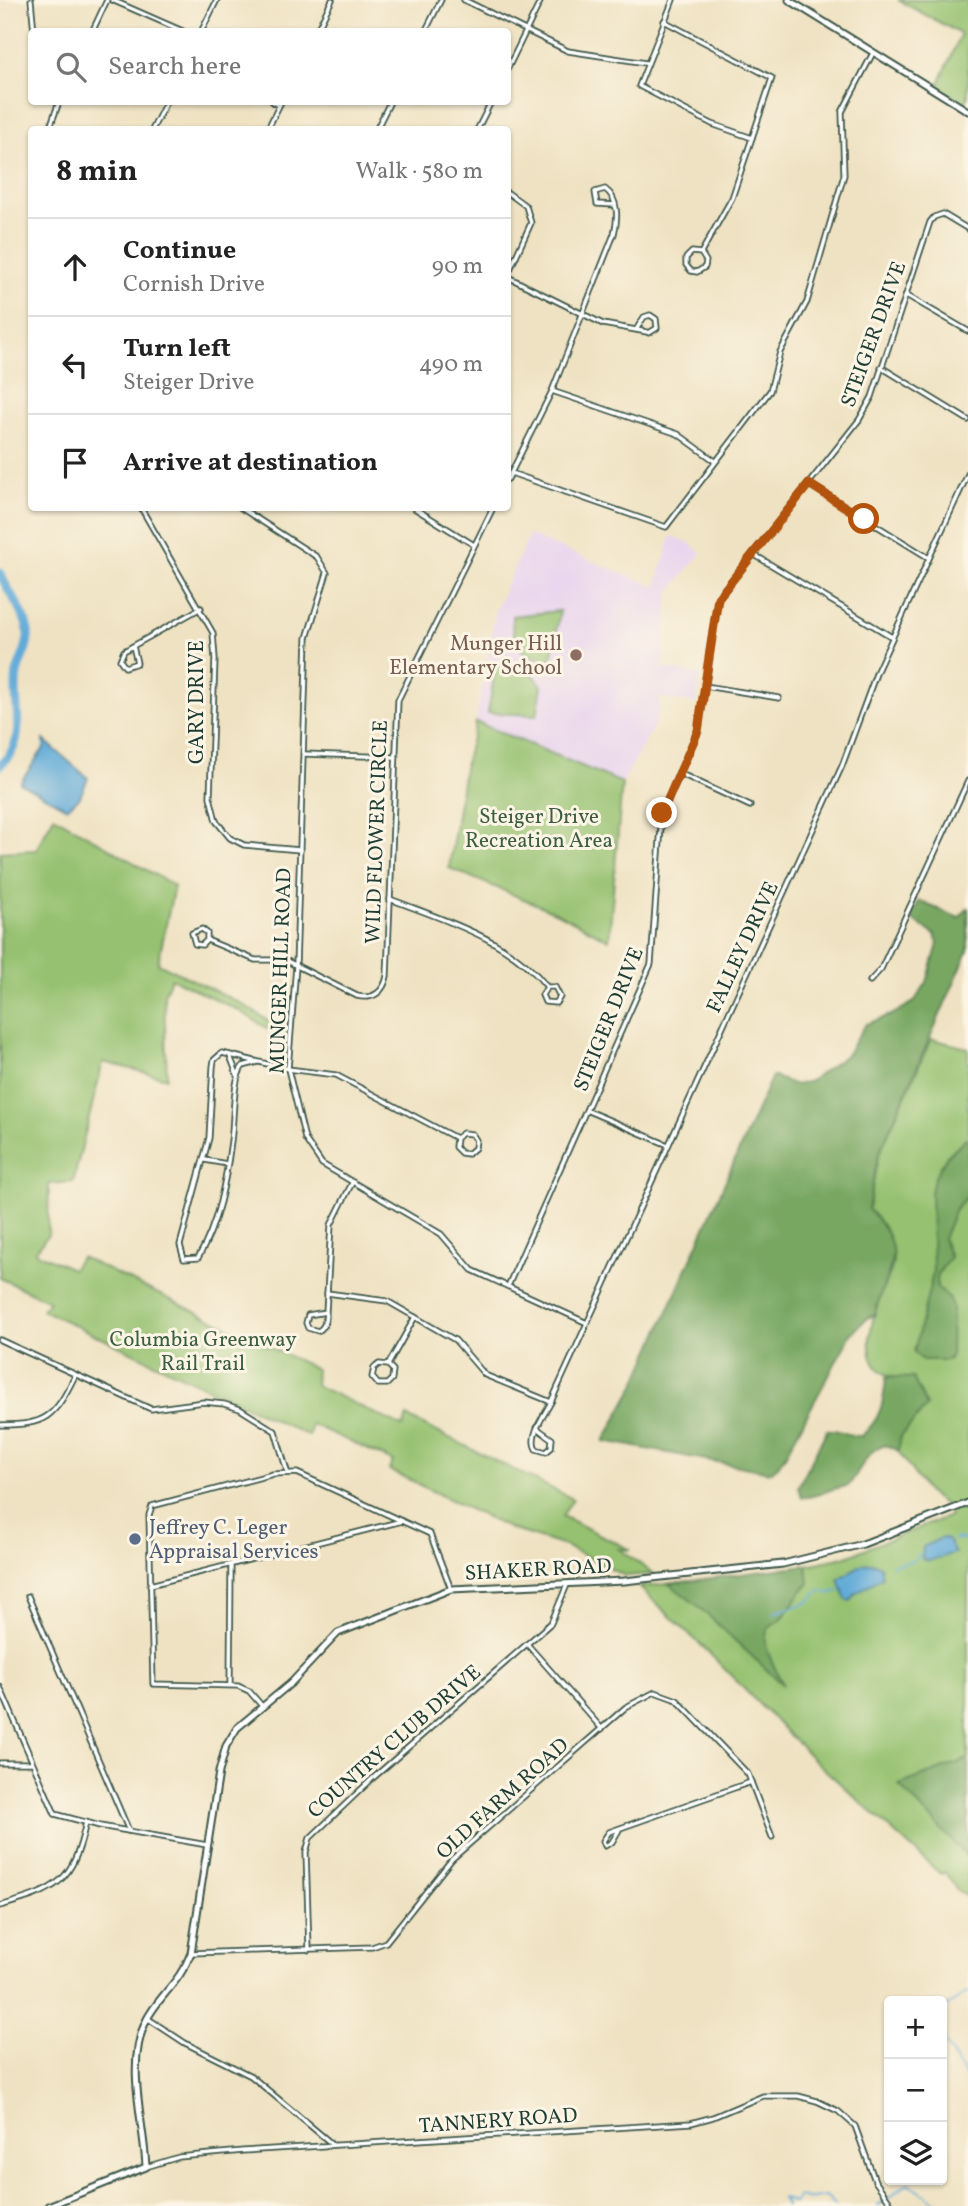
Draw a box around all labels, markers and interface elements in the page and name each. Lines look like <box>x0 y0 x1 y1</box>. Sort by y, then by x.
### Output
search box <box>28 28 511 105</box>
icon: search <box>52 48 90 86</box>
text: Search here <box>108 49 241 85</box>
text: 8 min <box>56 151 138 193</box>
text: Walk · 580 m <box>355 156 483 188</box>
text: Continue <box>123 233 236 269</box>
icon: ahead <box>56 248 94 286</box>
text: 90 m <box>432 251 483 283</box>
street label: STEIGER DRIVE <box>835 258 914 411</box>
text: Cornish Drive <box>123 269 265 301</box>
text: Turn left <box>123 331 231 367</box>
icon: left <box>56 346 94 384</box>
text: 490 m <box>419 349 483 381</box>
text: Steiger Drive <box>123 367 254 399</box>
icon: arrive <box>56 444 94 482</box>
text: Arrive at destination <box>123 445 378 481</box>
route start <box>848 503 879 534</box>
place label: Munger Hill Elementary School <box>389 630 562 683</box>
street label: GARY DRIVE <box>183 640 212 764</box>
marker: Munger Hill Elementary School <box>568 647 584 663</box>
street label: WILD FLOWER CIRCLE <box>359 719 396 945</box>
route end <box>646 797 677 828</box>
park label: Steiger Drive Recreation Area <box>465 803 613 856</box>
street label: MUNGER HILL ROAD <box>263 867 300 1075</box>
street label: FALLEY DRIVE <box>700 877 787 1018</box>
street label: STEIGER DRIVE <box>567 943 652 1096</box>
park label: Columbia Greenway Rail Trail <box>109 1326 297 1379</box>
place label: Jeffrey C. Leger Appraisal Services <box>149 1514 319 1567</box>
marker: Jeffrey C. Leger Appraisal Services <box>127 1531 143 1547</box>
street label: SHAKER ROAD <box>464 1552 612 1589</box>
street label: COUNTRY CLUB DRIVE <box>302 1659 488 1826</box>
street label: OLD FARM ROAD <box>430 1732 576 1867</box>
map controls <box>884 1996 947 2185</box>
button: + <box>884 1996 947 2059</box>
button: − <box>884 2059 947 2122</box>
street label: TANNERY ROAD <box>418 2101 578 2142</box>
button: layers <box>884 2122 947 2185</box>

